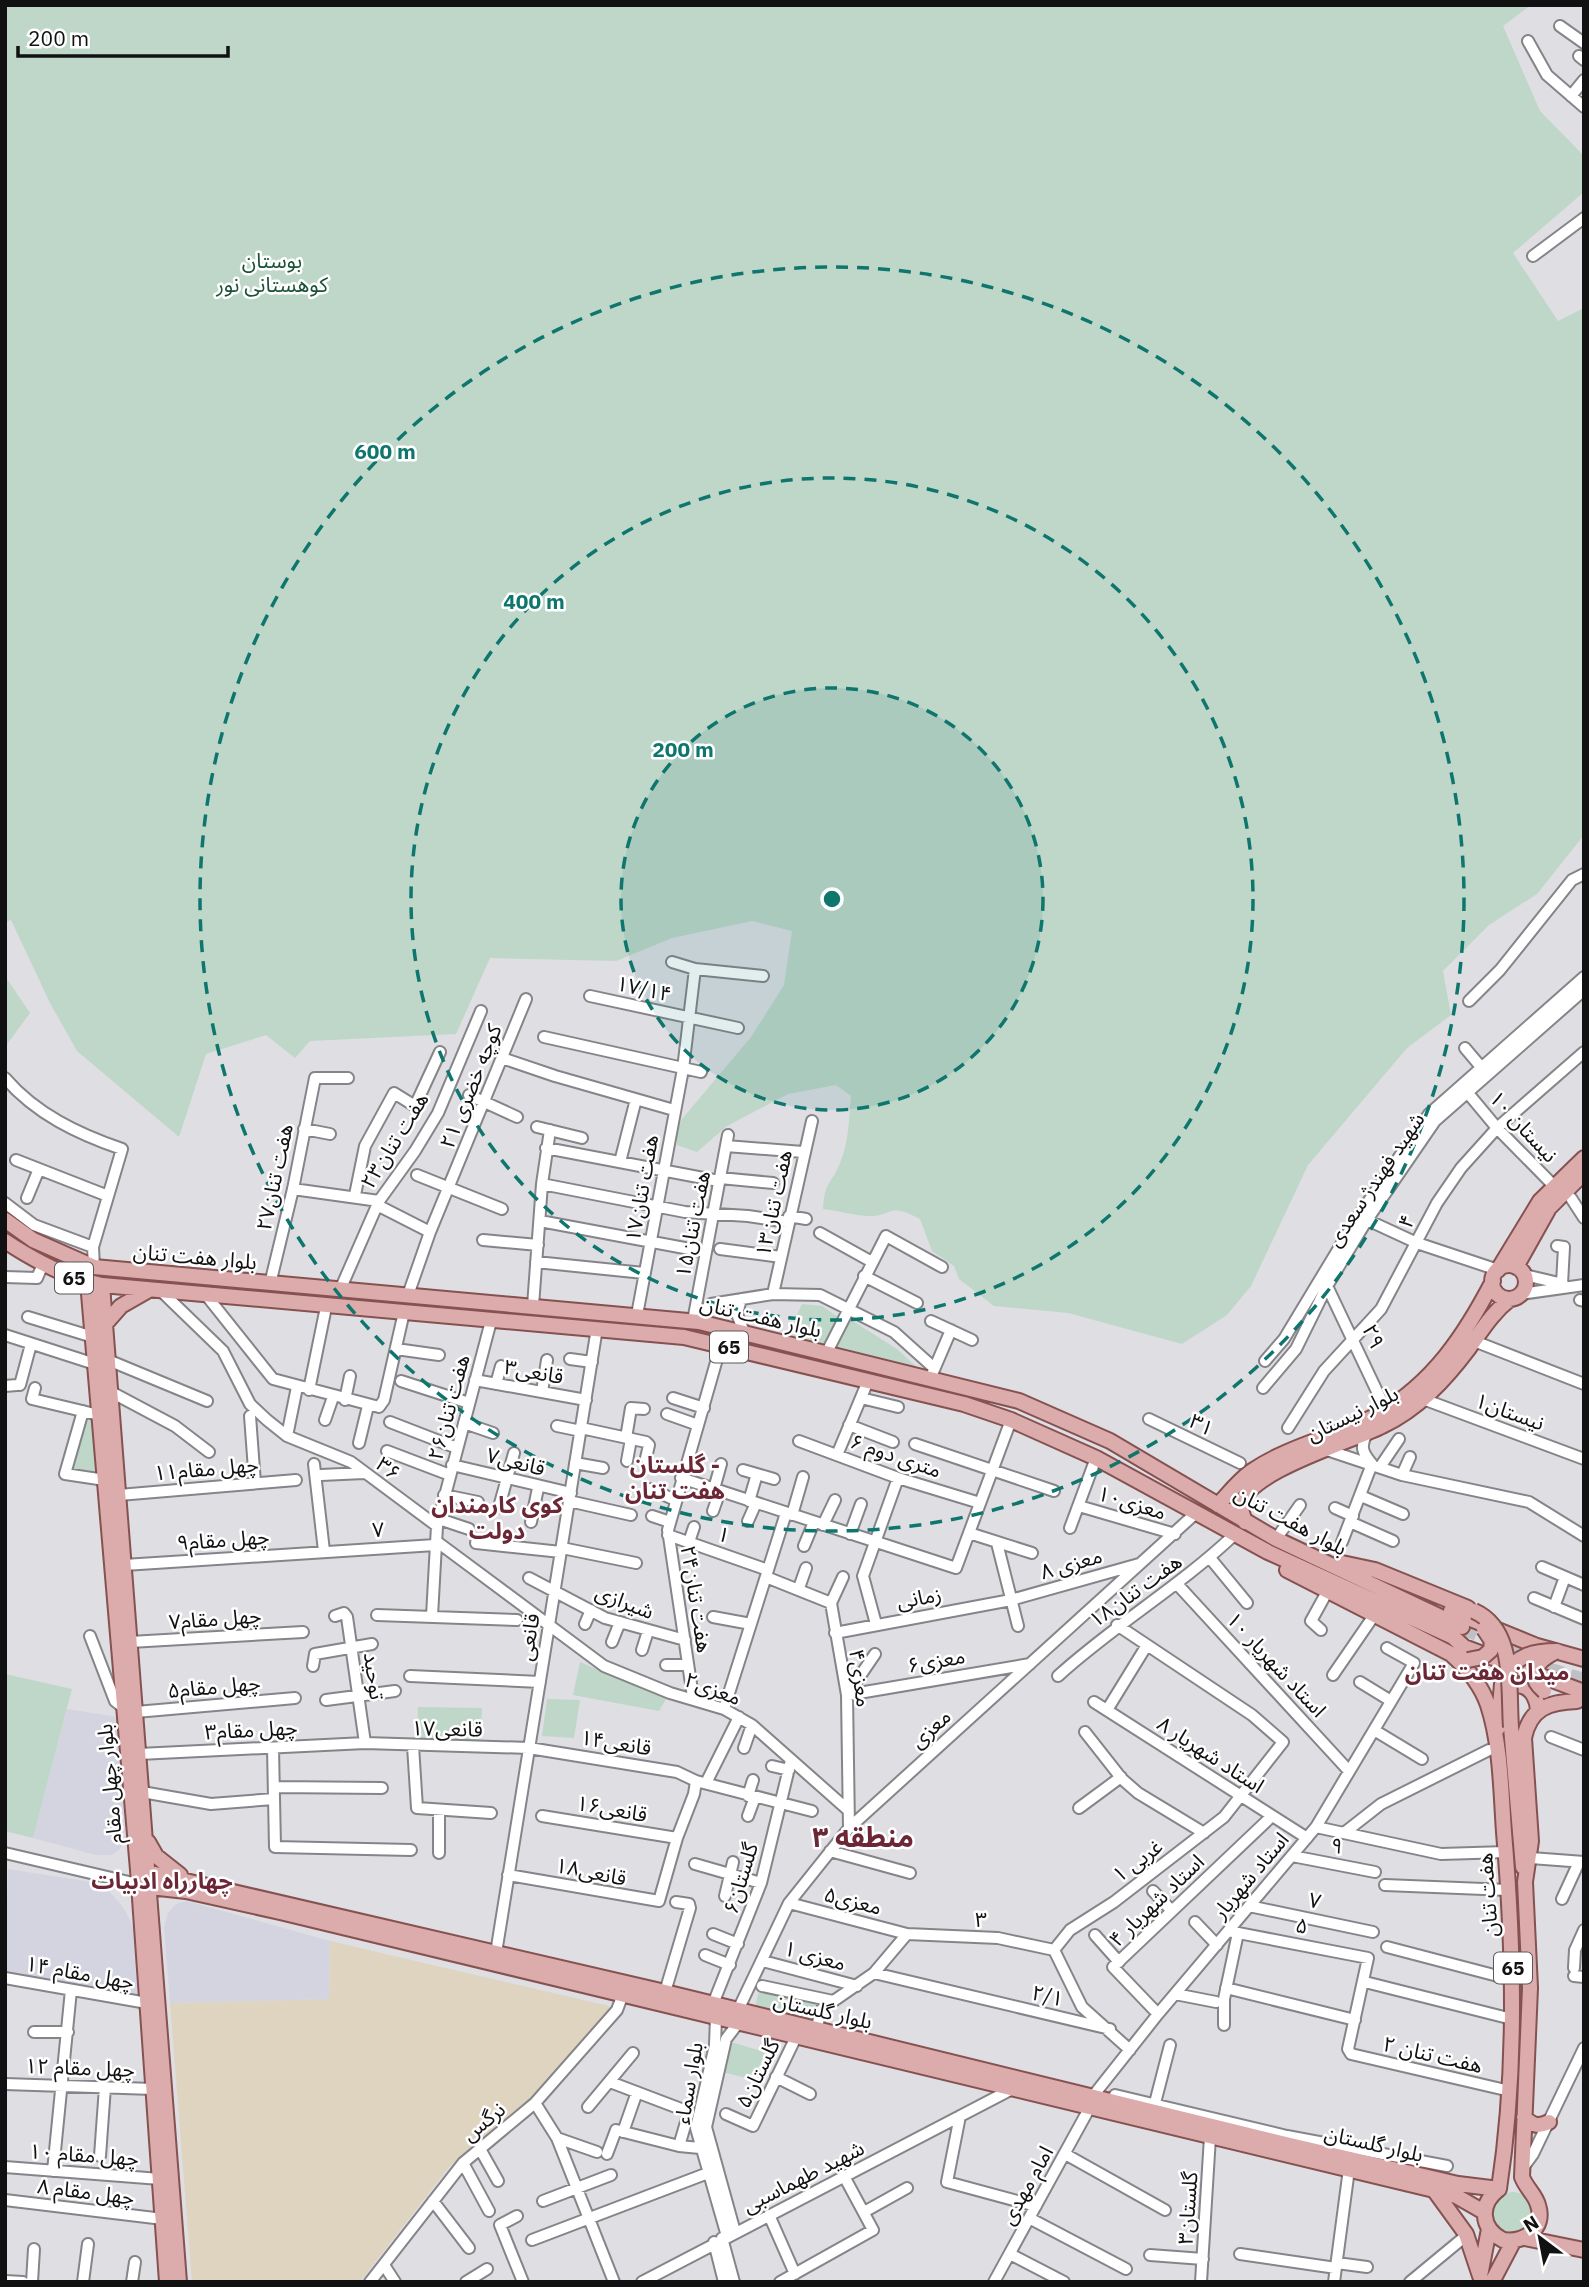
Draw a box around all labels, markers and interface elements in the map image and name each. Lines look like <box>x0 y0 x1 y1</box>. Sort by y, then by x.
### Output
scale bar <box>18 14 228 58</box>
text: 200 m <box>28 24 89 52</box>
park label: بوستان کوهستانی نور <box>215 246 328 298</box>
text: 600 m <box>354 437 416 465</box>
text: 400 m <box>503 587 565 615</box>
text: 200 m <box>652 735 714 763</box>
centre of rings <box>820 887 844 911</box>
street label: ۱۷/۱۴ <box>614 968 674 1008</box>
street label: کوچه خضری ۲۱ <box>432 1019 508 1152</box>
street label: نیستان ۱۰ <box>1484 1084 1564 1168</box>
street label: هفت تنان۲۳ <box>353 1087 435 1193</box>
street label: شهید فهندژ سعدی <box>1320 1106 1430 1252</box>
street label: هفت تنان۲۷ <box>249 1121 299 1233</box>
street label: هفت تنان۱۷ <box>618 1132 664 1244</box>
street label: ۱۳هفت تنان <box>748 1147 798 1259</box>
street label: هفت تنان۱۵ <box>668 1168 716 1280</box>
street label: ۴ <box>1391 1209 1421 1233</box>
street label: بلوار هفت تنان <box>132 1237 258 1275</box>
road number: 65 <box>55 1262 93 1294</box>
street label: بلوار هفت تنان <box>698 1288 824 1344</box>
street label: ۲۹ <box>1356 1319 1392 1353</box>
road number: 65 <box>710 1331 748 1362</box>
street label: هفت تنان۲۶ <box>420 1351 476 1463</box>
street label: ۳قانعی <box>502 1352 566 1390</box>
street label: بلوار نیستان <box>1301 1379 1403 1447</box>
street label: ۱نیستان <box>1472 1386 1548 1436</box>
street label: ۳۱ <box>1185 1406 1219 1442</box>
street label: ۶ متری دوم <box>846 1426 945 1486</box>
street label: ۷قانعی <box>484 1440 548 1482</box>
street label: چهل مقام۱۱ <box>152 1449 260 1490</box>
district label: گلستان - هفت تنان <box>625 1449 725 1505</box>
street label: ۳۶ <box>371 1450 407 1486</box>
street label: ۱۰معزی <box>1094 1478 1170 1526</box>
street label: بلوار هفت تنان <box>1230 1479 1352 1561</box>
district label: کوی کارمندان دولت <box>431 1489 563 1545</box>
street label: ۷ <box>371 1515 385 1543</box>
street label: ۱ <box>714 1519 734 1549</box>
street label: چهل مقام۹ <box>176 1522 271 1559</box>
street label: معزی ۸ <box>1037 1541 1105 1585</box>
street label: هفت تنان۲۴ <box>675 1543 719 1655</box>
street label: هفت تنان۱۸ <box>1083 1547 1187 1633</box>
street label: شیرازی <box>592 1577 658 1625</box>
street label: زمانی <box>894 1579 944 1615</box>
street label: چهل مقام۷ <box>168 1601 263 1638</box>
street label: استاد شهریار ۱۰ <box>1221 1605 1333 1723</box>
street label: قانعی <box>510 1611 546 1663</box>
street label: ۶معزی <box>905 1641 967 1679</box>
street label: ۴معزی <box>843 1647 879 1709</box>
street label: توحید <box>358 1650 392 1702</box>
district label: میدان هفت تنان <box>1405 1656 1569 1686</box>
street label: ۲معزی <box>681 1665 745 1711</box>
street label: چهل مقام۵ <box>166 1668 262 1707</box>
street label: معزی <box>903 1702 957 1754</box>
street label: استاد شهریار ۸ <box>1152 1709 1270 1799</box>
street label: چهل مقام۳ <box>204 1713 298 1748</box>
street label: ۱۷قانعی <box>411 1713 483 1743</box>
street label: بلوار چهل مقام <box>90 1722 131 1845</box>
street label: ۱۴قانعی <box>578 1723 654 1761</box>
street label: ۱۶قانعی <box>574 1788 650 1828</box>
district label: منطقه ۳ <box>812 1818 914 1855</box>
street label: استاد شهریار <box>1205 1826 1295 1925</box>
street label: ۹ <box>1328 1830 1346 1860</box>
street label: ۱ غربی <box>1106 1832 1168 1888</box>
street label: گلستان۶ <box>716 1839 764 1917</box>
street label: استاد شهریار ۴ <box>1102 1847 1210 1953</box>
street label: ۱۸قانعی <box>553 1850 629 1892</box>
street label: هفت تنان <box>1470 1852 1504 1938</box>
district label: چهارراه ادبیات <box>91 1865 233 1897</box>
street label: ۵معزی <box>821 1879 885 1921</box>
street label: ۷ <box>1306 1885 1324 1915</box>
street label: ۳ <box>975 1905 987 1933</box>
street label: ۵ <box>1293 1910 1311 1940</box>
street label: معزی ۱ <box>781 1933 849 1977</box>
street label: چهل مقام ۱۴ <box>23 1949 137 1998</box>
road number: 65 <box>1494 1952 1532 1984</box>
street label: ۲/۱ <box>1029 1978 1067 2012</box>
street label: بلوار گلستان <box>771 1985 875 2035</box>
street label: هفت تنان ۲ <box>1380 2029 1486 2079</box>
street label: گلستان۵ <box>728 2034 786 2112</box>
street label: بلوار سماء <box>667 2040 709 2126</box>
street label: چهل مقام ۱۲ <box>24 2051 135 2086</box>
street label: نرگس <box>455 2095 511 2147</box>
street label: بلوار گلستان <box>1322 2118 1426 2168</box>
street label: شهید طهماسبی <box>737 2133 869 2219</box>
street label: چهل مقام ۱۰ <box>28 2136 140 2175</box>
street label: امام مهدی <box>993 2141 1062 2231</box>
street label: گلستان۳ <box>1170 2170 1204 2245</box>
street label: چهل مقام ۸ <box>35 2171 136 2214</box>
north arrow <box>1505 2203 1575 2273</box>
text: N <box>1519 2210 1543 2237</box>

